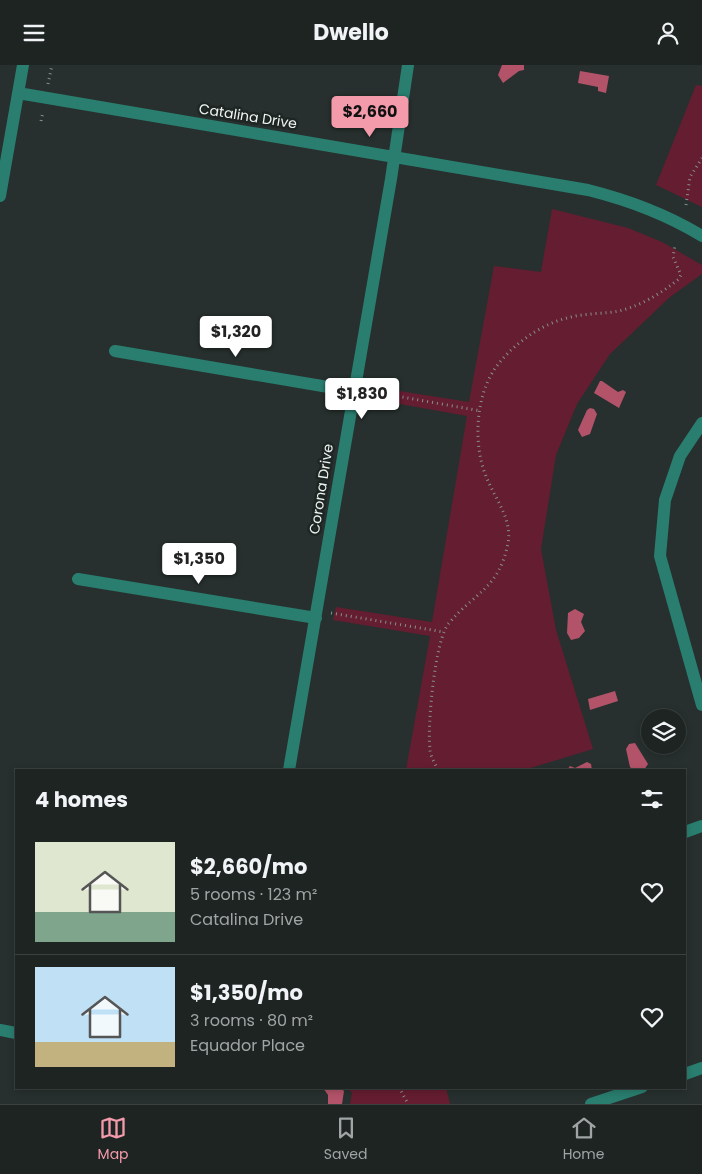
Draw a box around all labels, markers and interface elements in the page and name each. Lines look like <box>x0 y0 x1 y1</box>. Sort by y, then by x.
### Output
text: Dwello <box>313 17 389 48</box>
icon: menu <box>20 19 48 47</box>
icon: person <box>654 19 682 47</box>
pin: $2,660 <box>329 95 411 138</box>
street label: Catalina Drive <box>198 98 299 134</box>
text: $2,660 <box>342 100 398 123</box>
pin: $1,320 <box>195 315 277 358</box>
text: $1,320 <box>211 320 261 343</box>
pin: $1,830 <box>321 377 403 420</box>
text: $1,830 <box>336 382 388 405</box>
street label: Corona Drive <box>304 442 338 536</box>
pin: $1,350 <box>158 543 240 585</box>
text: $1,350 <box>173 547 225 570</box>
map controls <box>641 709 686 754</box>
button: layers <box>641 709 686 754</box>
text: 4 homes <box>35 785 128 814</box>
icon: filters <box>638 785 666 813</box>
text: $2,660/mo <box>190 852 307 881</box>
icon: home <box>75 862 135 922</box>
icon: heart <box>638 878 666 906</box>
text: 5 rooms · 123 m² <box>190 883 317 906</box>
text: Catalina Drive <box>190 908 303 931</box>
text: $1,350/mo <box>190 978 303 1007</box>
icon: home <box>75 987 135 1047</box>
icon: heart <box>638 1003 666 1031</box>
text: 3 rooms · 80 m² <box>190 1009 313 1032</box>
text: Equador Place <box>190 1034 305 1057</box>
tab: Map <box>98 1114 129 1165</box>
tab: Saved <box>324 1114 367 1165</box>
tab: Home <box>563 1114 604 1165</box>

